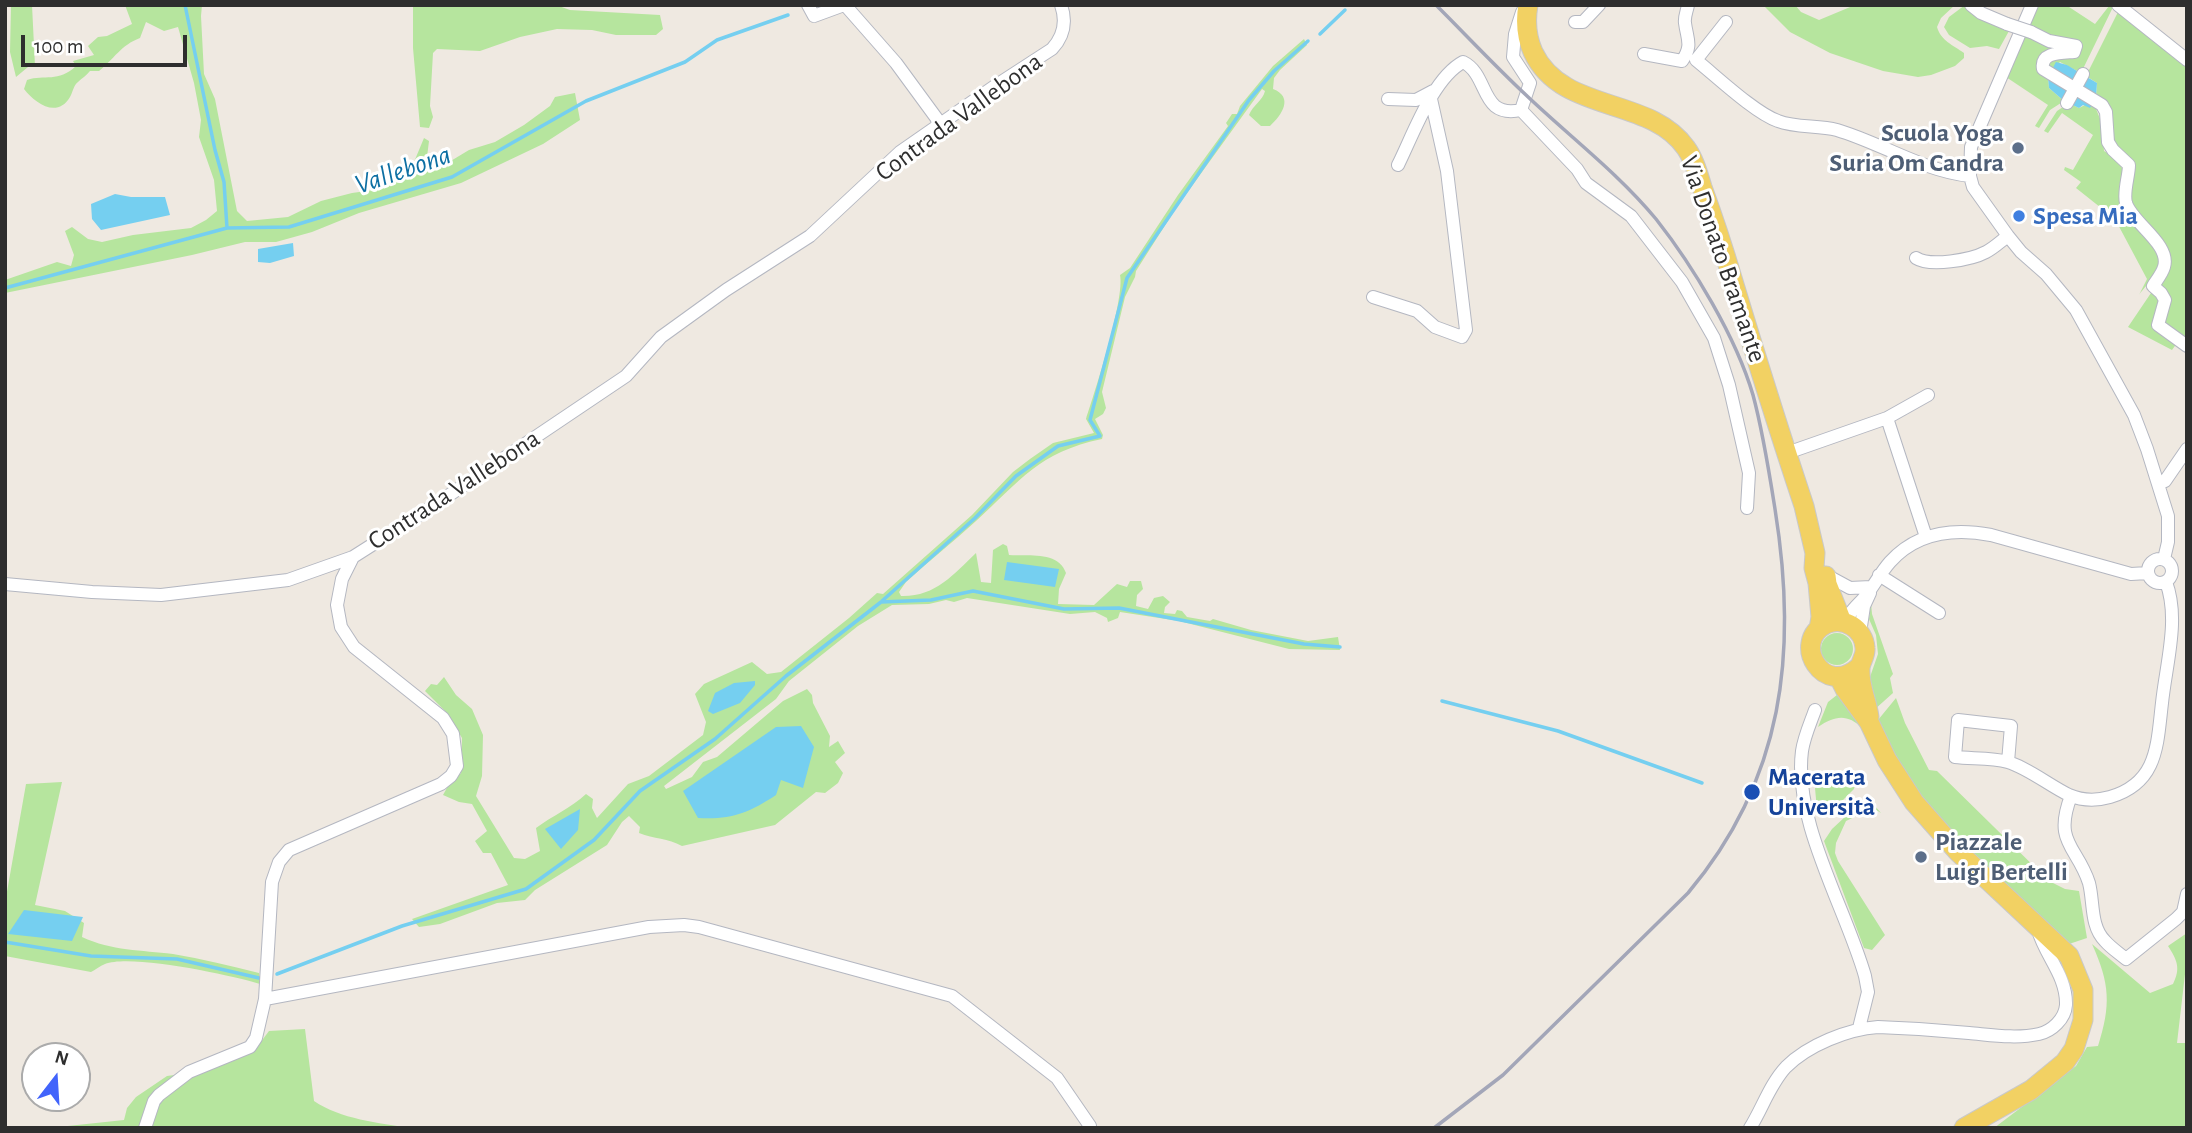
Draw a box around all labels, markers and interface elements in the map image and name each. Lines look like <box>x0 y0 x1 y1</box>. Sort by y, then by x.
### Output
scale bar <box>24 21 191 65</box>
text: 100 m <box>34 36 84 57</box>
street label: Contrada Vallebona <box>870 46 1048 188</box>
place label: Scuola Yoga Suria Om Candra <box>1829 117 2004 178</box>
water label: Vallebona <box>351 138 455 202</box>
marker: Scuola Yoga Suria Om Candra <box>2010 140 2026 156</box>
street label: Via Donato Bramante <box>1673 152 1773 366</box>
place label: Spesa Mia <box>2033 200 2138 232</box>
marker: Spesa Mia <box>2011 208 2027 224</box>
street label: Contrada Vallebona <box>362 423 546 557</box>
place label: Macerata Università <box>1768 761 1875 822</box>
marker: Macerata Università <box>1742 782 1762 802</box>
place label: Piazzale Luigi Bertelli <box>1935 826 2068 888</box>
marker: Piazzale Luigi Bertelli <box>1913 849 1929 865</box>
north arrow <box>21 1042 91 1112</box>
text: N <box>53 1047 71 1069</box>

